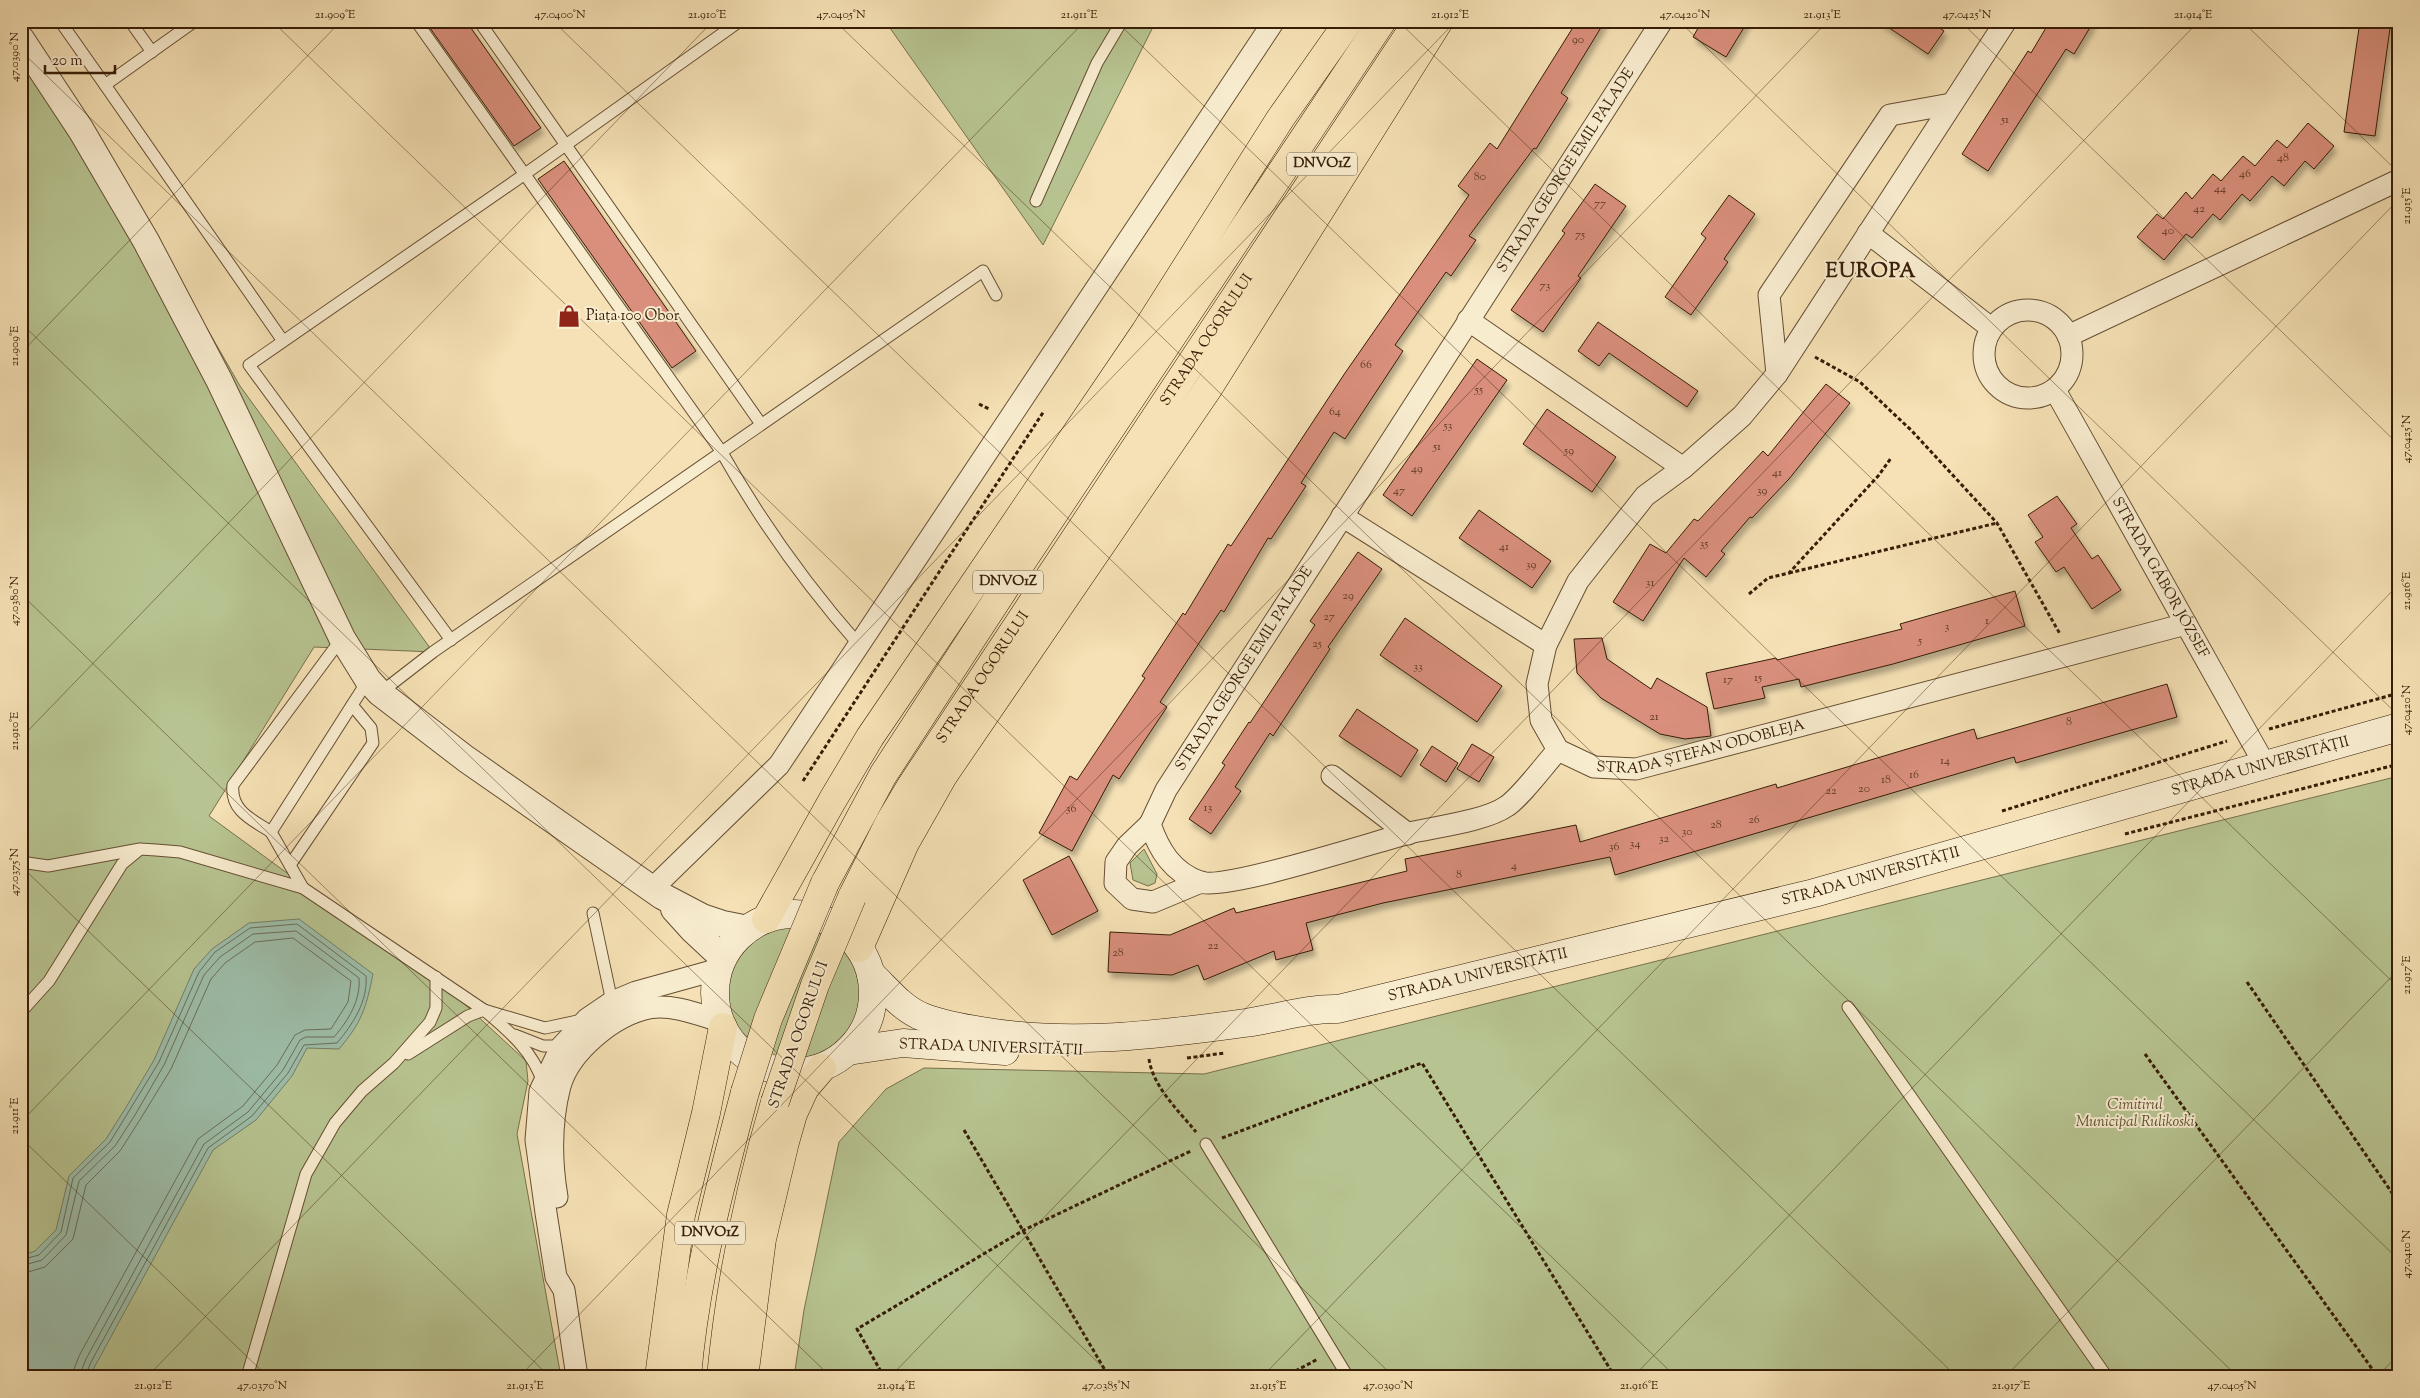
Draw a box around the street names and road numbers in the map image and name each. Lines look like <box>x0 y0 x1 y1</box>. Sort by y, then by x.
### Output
street label: STRADA GEORGE EMIL PALADE <box>1492 64 1639 277</box>
road number: DNVO1Z <box>1287 152 1357 175</box>
street label: STRADA OGORULUI <box>1155 269 1258 410</box>
street label: STRADA GÁBOR JÓZSEF <box>2107 493 2214 663</box>
street label: STRADA GEORGE EMIL PALADE <box>1170 562 1318 775</box>
road number: DNVO1Z <box>973 570 1043 594</box>
street label: STRADA OGORULUI <box>931 607 1034 748</box>
street label: STRADA ȘTEFAN ODOBLEJA <box>1596 714 1807 780</box>
street label: STRADA UNIVERSITĂȚII <box>2169 731 2352 802</box>
street label: STRADA UNIVERSITĂȚII <box>1779 842 1962 911</box>
street label: STRADA UNIVERSITĂȚII <box>1386 943 1570 1007</box>
street label: STRADA OGORULUI <box>764 958 834 1112</box>
street label: STRADA UNIVERSITĂȚII <box>899 1033 1083 1062</box>
road number: DNVO1Z <box>675 1222 745 1244</box>

